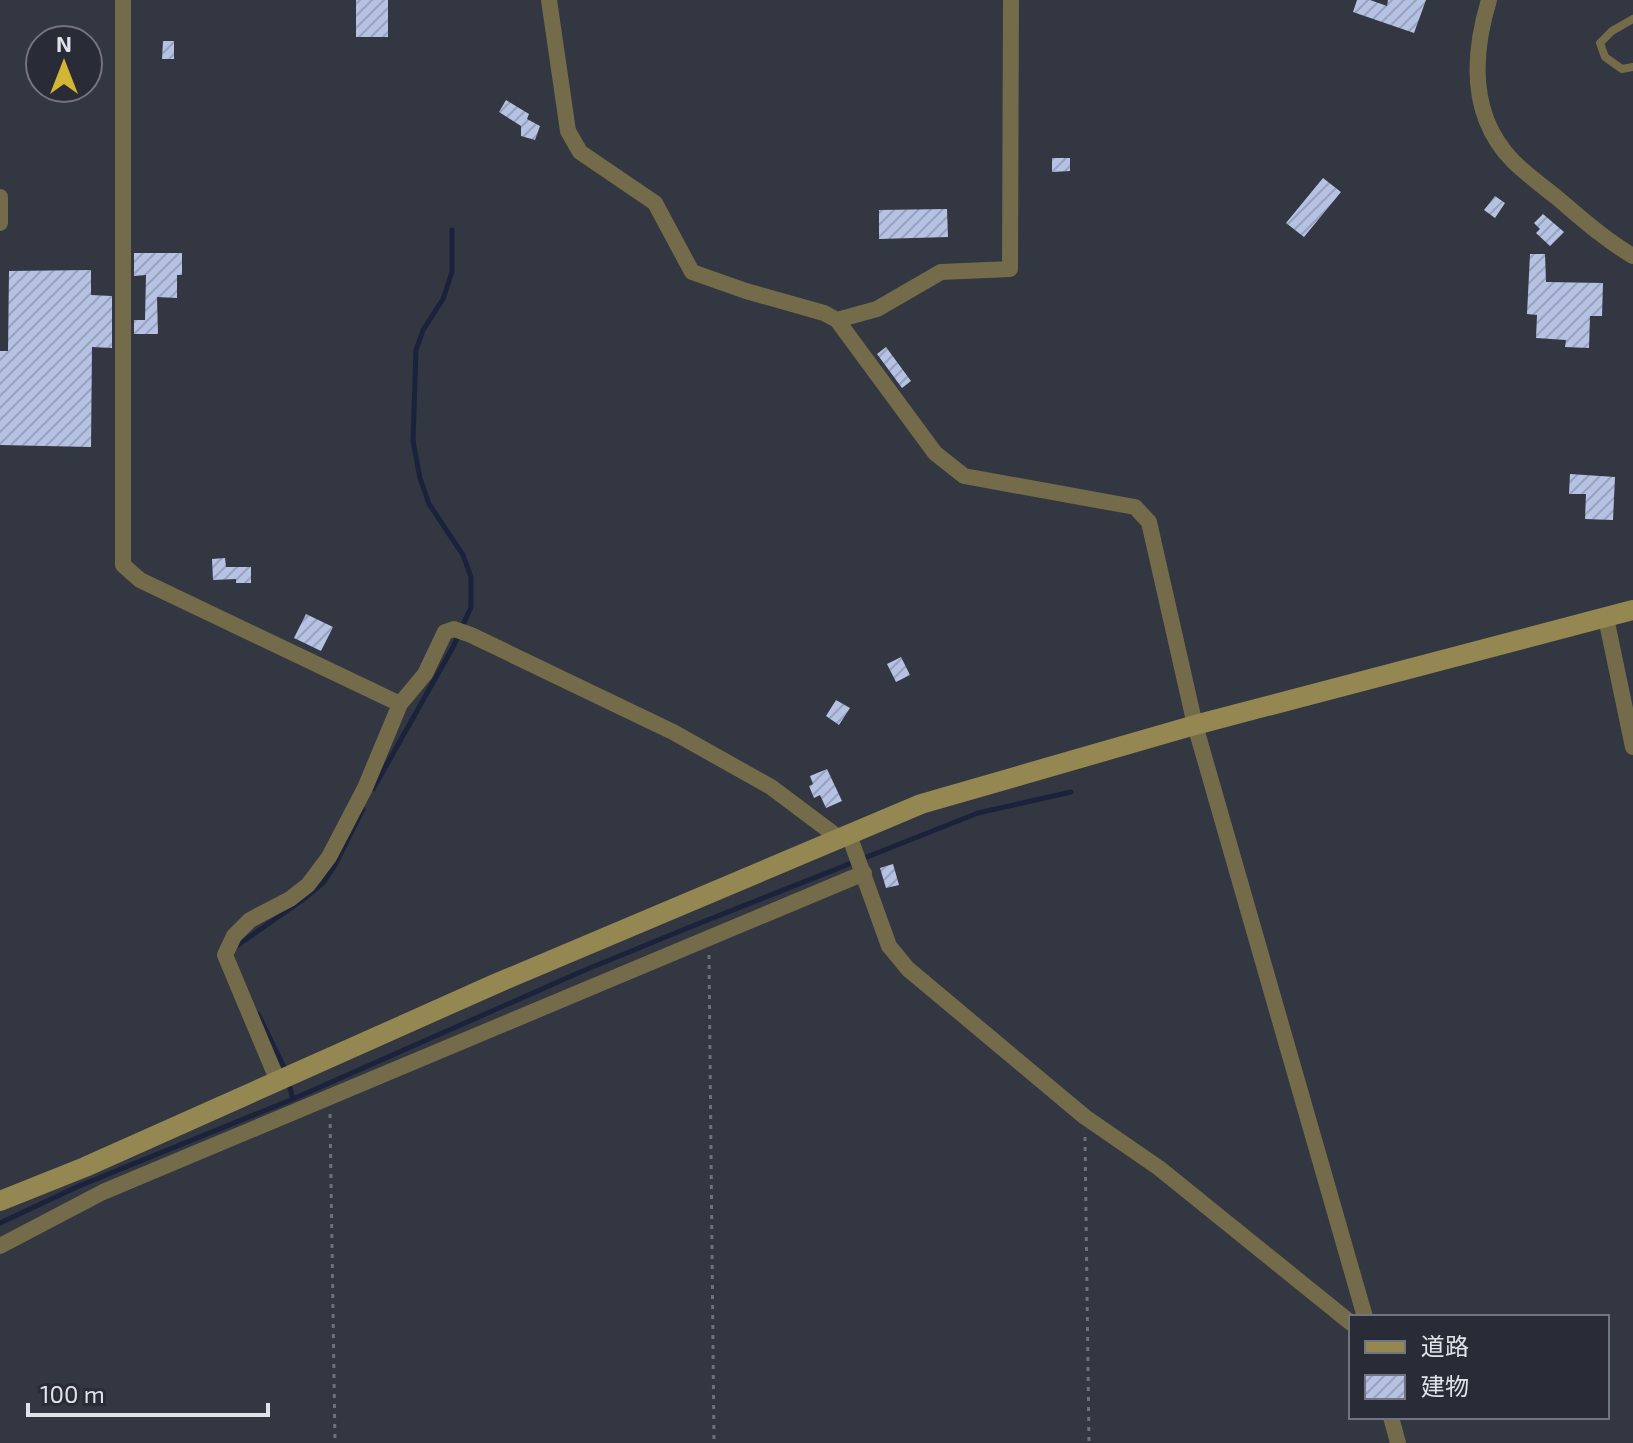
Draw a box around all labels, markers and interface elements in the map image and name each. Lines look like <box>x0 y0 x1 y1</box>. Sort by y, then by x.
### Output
north arrow <box>24 24 104 104</box>
text: N <box>56 30 72 56</box>
legend <box>1349 1315 1609 1419</box>
text: 道路 <box>1421 1331 1469 1360</box>
scale bar <box>28 1367 268 1417</box>
text: 建物 <box>1421 1371 1469 1400</box>
text: 100 m <box>40 1379 105 1408</box>

